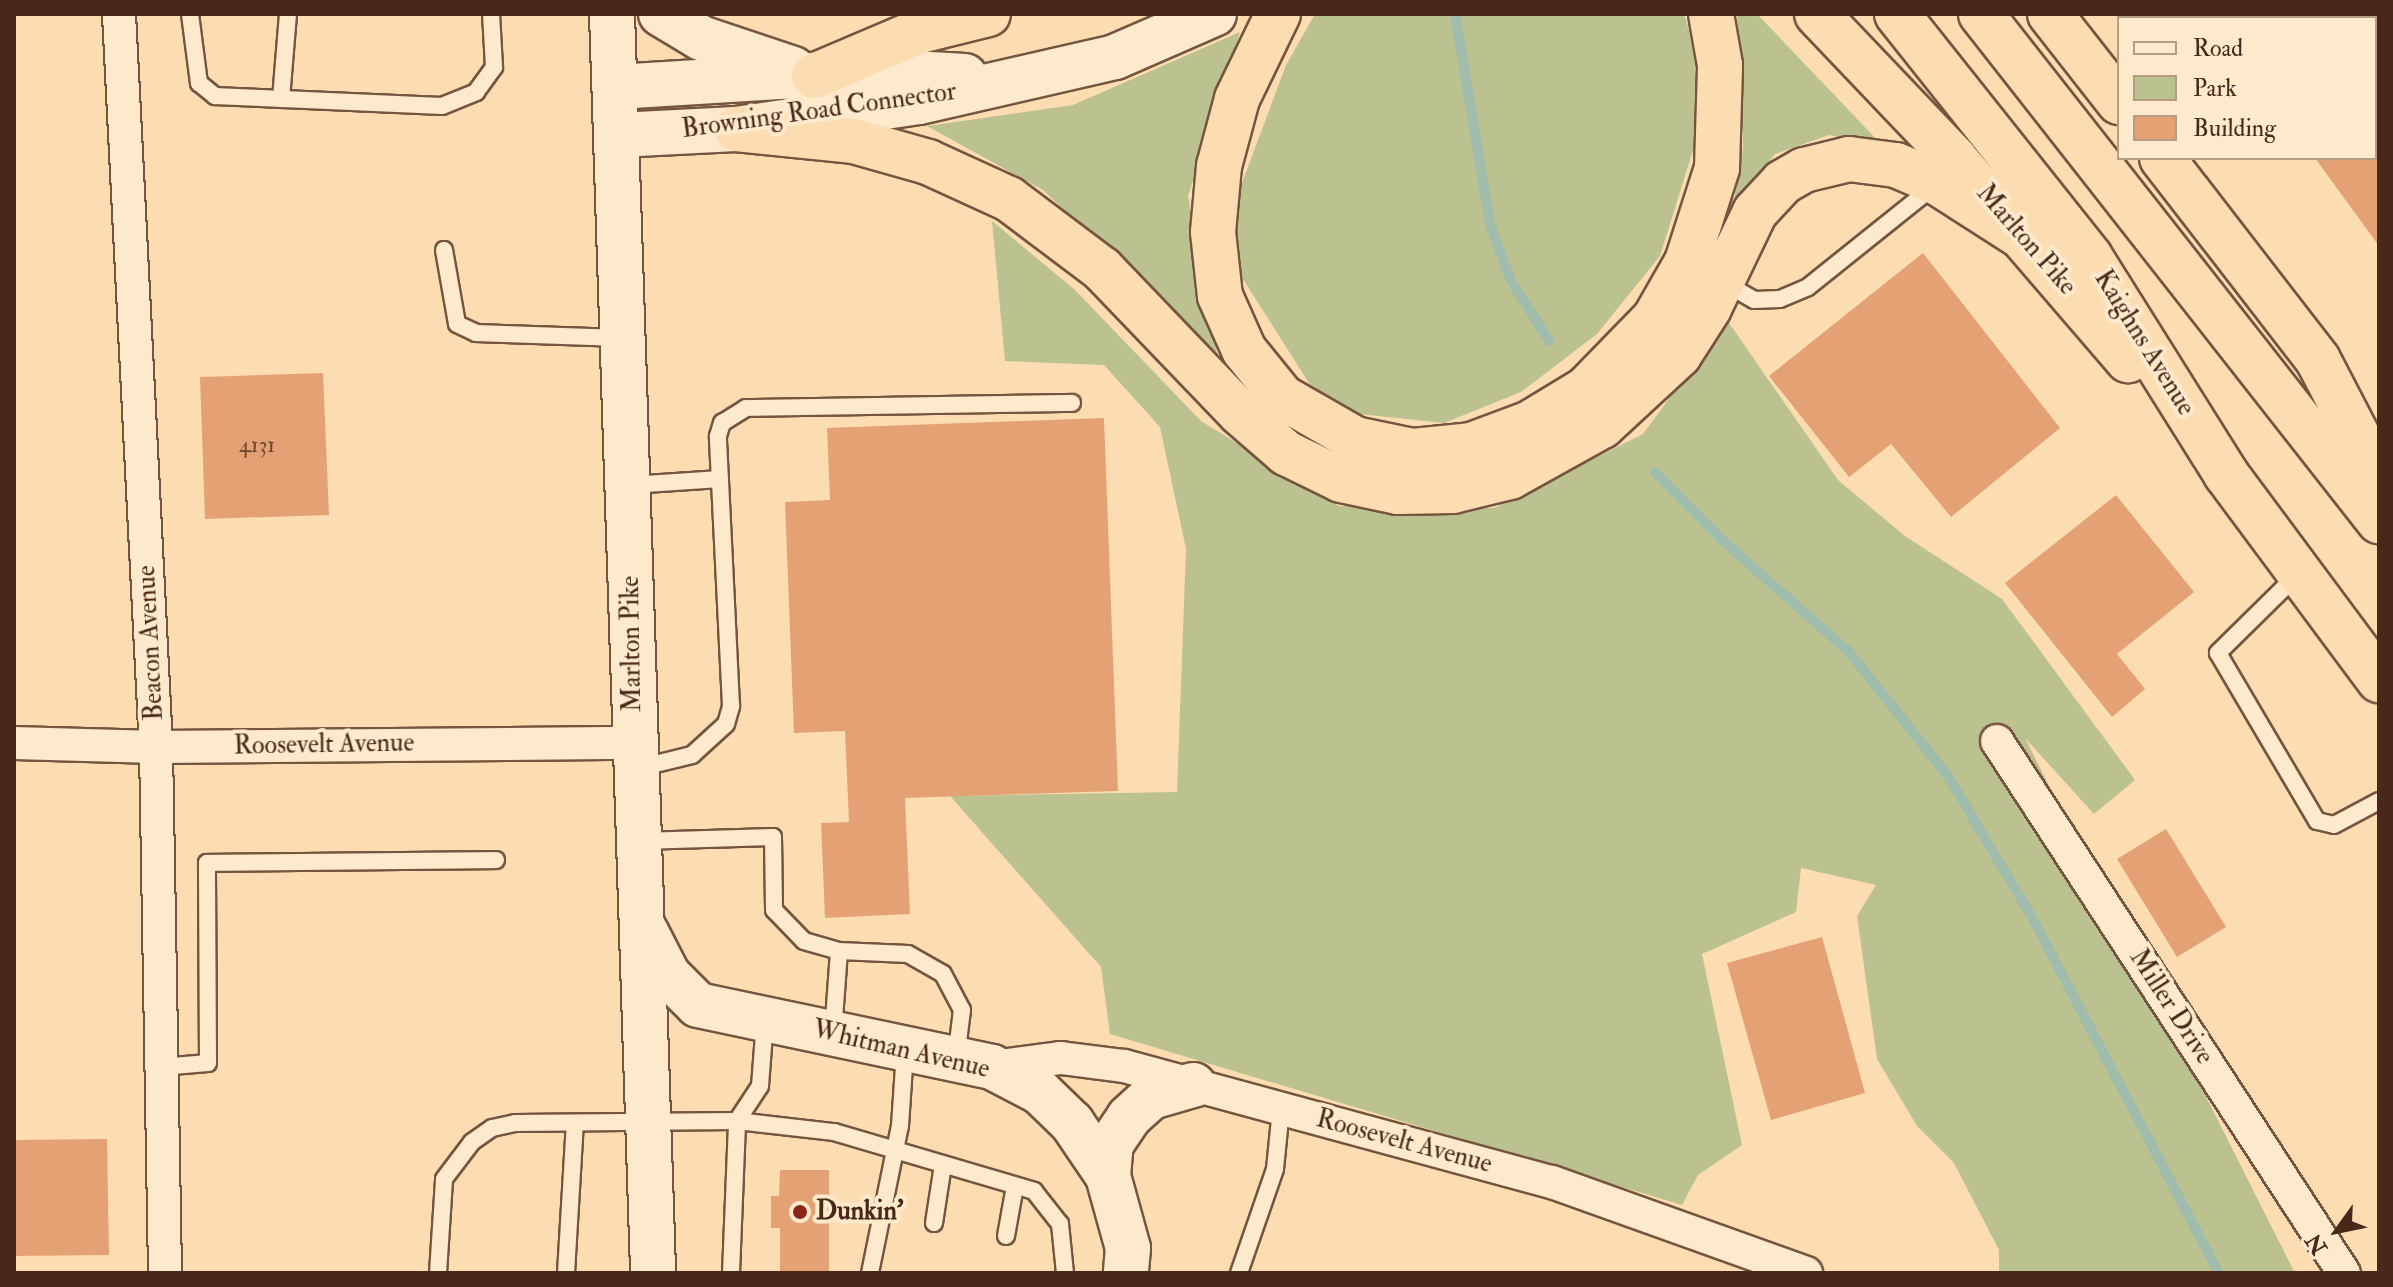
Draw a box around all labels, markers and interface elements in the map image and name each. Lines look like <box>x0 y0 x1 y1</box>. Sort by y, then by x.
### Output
legend <box>2117 16 2377 160</box>
text: Road <box>2193 33 2243 64</box>
text: Park <box>2193 73 2237 104</box>
street label: Browning Road Connector <box>680 76 958 146</box>
text: Building <box>2193 113 2276 144</box>
street label: Marlton Pike <box>1969 178 2083 302</box>
street label: Kaighns Avenue <box>2087 265 2201 421</box>
house number: 4131 <box>239 433 275 459</box>
street label: Beacon Avenue <box>131 564 171 722</box>
street label: Marlton Pike <box>615 576 649 712</box>
street label: Roosevelt Avenue <box>233 728 415 762</box>
street label: Miller Drive <box>2122 944 2220 1070</box>
street label: Whitman Avenue <box>810 1014 992 1086</box>
street label: Roosevelt Avenue <box>1313 1104 1495 1180</box>
north arrow <box>2297 1191 2377 1271</box>
place label: Dunkin' <box>816 1196 903 1228</box>
marker: Dunkin' <box>791 1203 809 1221</box>
text: N <box>2300 1228 2334 1260</box>

